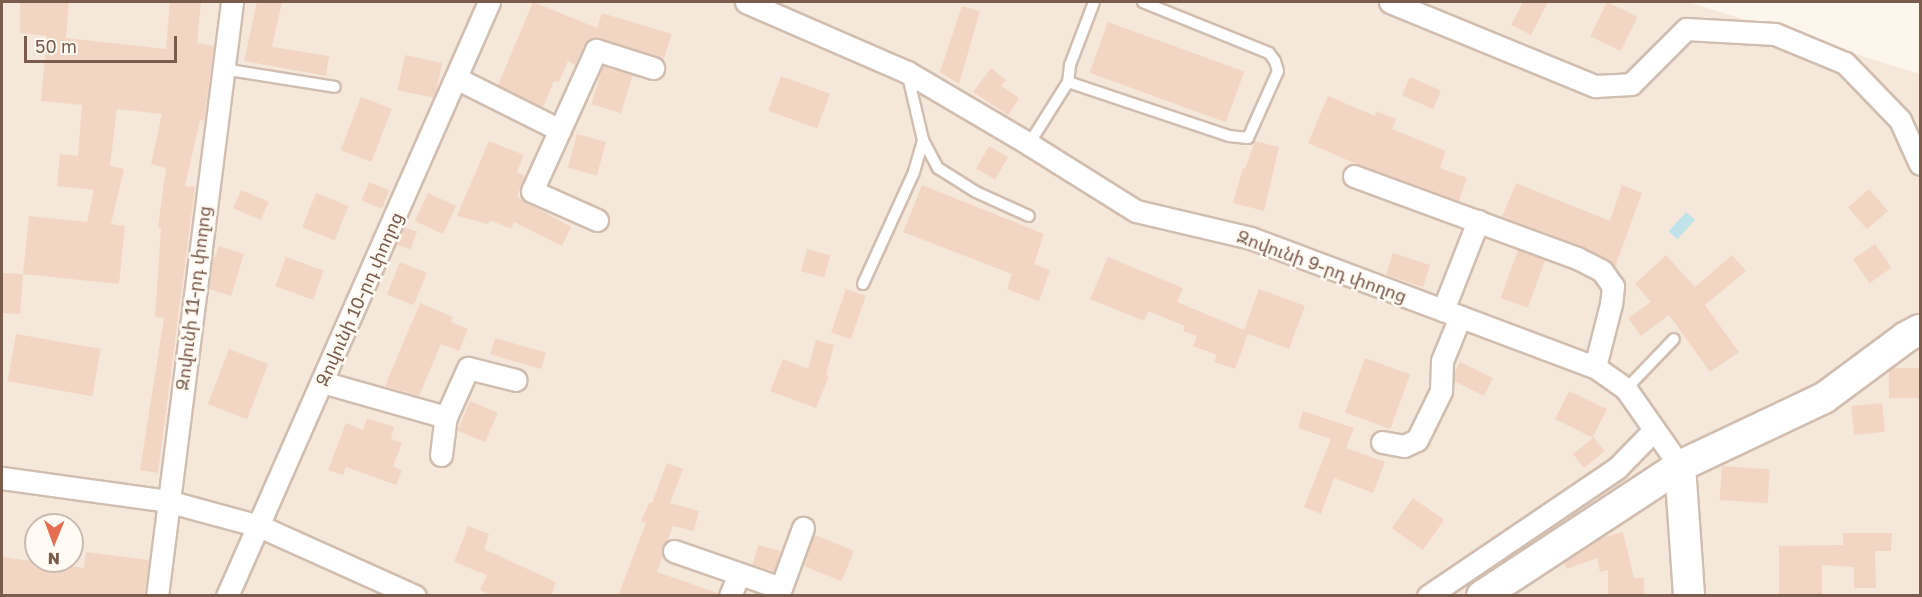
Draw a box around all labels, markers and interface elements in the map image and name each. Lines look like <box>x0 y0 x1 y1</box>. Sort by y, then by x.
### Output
scale bar <box>27 24 180 62</box>
text: 50 m <box>35 35 77 57</box>
street label: Զովունի 11-րդ փողոց <box>171 204 215 392</box>
street label: Զովունի 10-րդ փողոց <box>311 209 407 389</box>
street label: Զովունի 9-րդ փողոց <box>1234 225 1410 307</box>
north arrow <box>24 513 84 573</box>
text: N <box>47 549 60 569</box>

